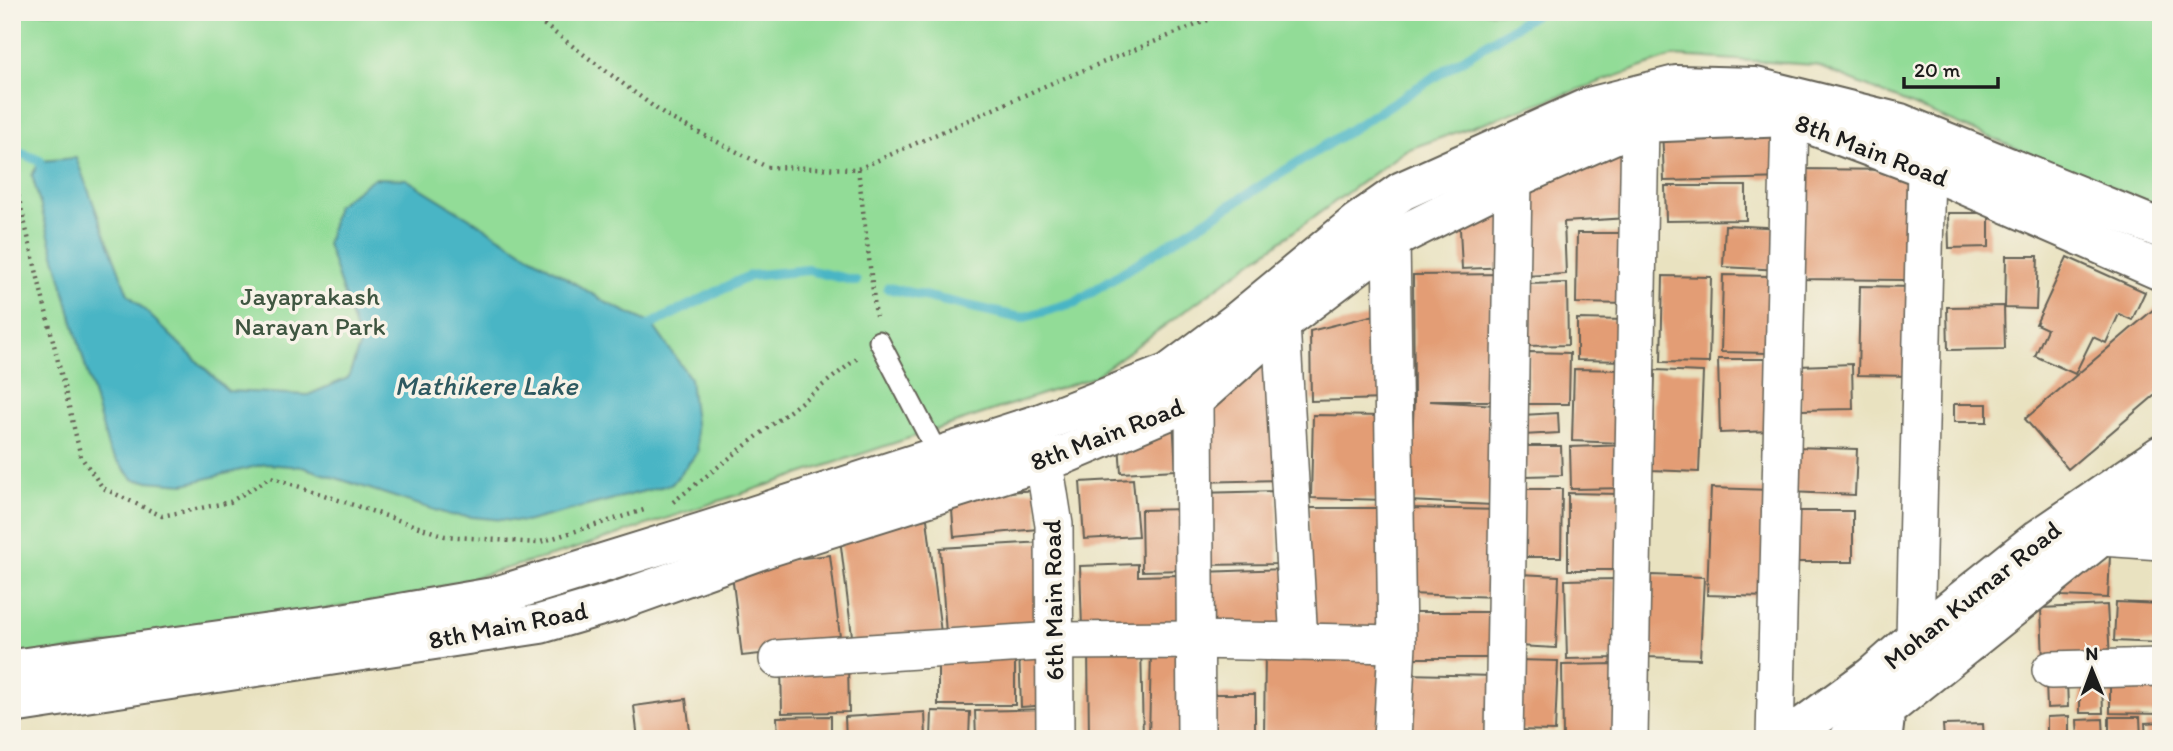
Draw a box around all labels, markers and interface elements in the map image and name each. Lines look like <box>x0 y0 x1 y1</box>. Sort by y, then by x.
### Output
scale bar <box>1904 46 1998 90</box>
text: 20 m <box>1914 57 1961 82</box>
street label: 8th Main Road <box>1791 106 1954 194</box>
park label: Jayaprakash Narayan Park <box>234 280 386 342</box>
water label: Mathikere Lake <box>395 368 579 402</box>
street label: 8th Main Road <box>1026 390 1189 478</box>
street label: Mohan Kumar Road <box>1877 514 2067 676</box>
street label: 6th Main Road <box>1036 519 1070 681</box>
street label: 8th Main Road <box>426 594 591 656</box>
north arrow <box>2058 636 2128 706</box>
text: N <box>2085 642 2098 665</box>

